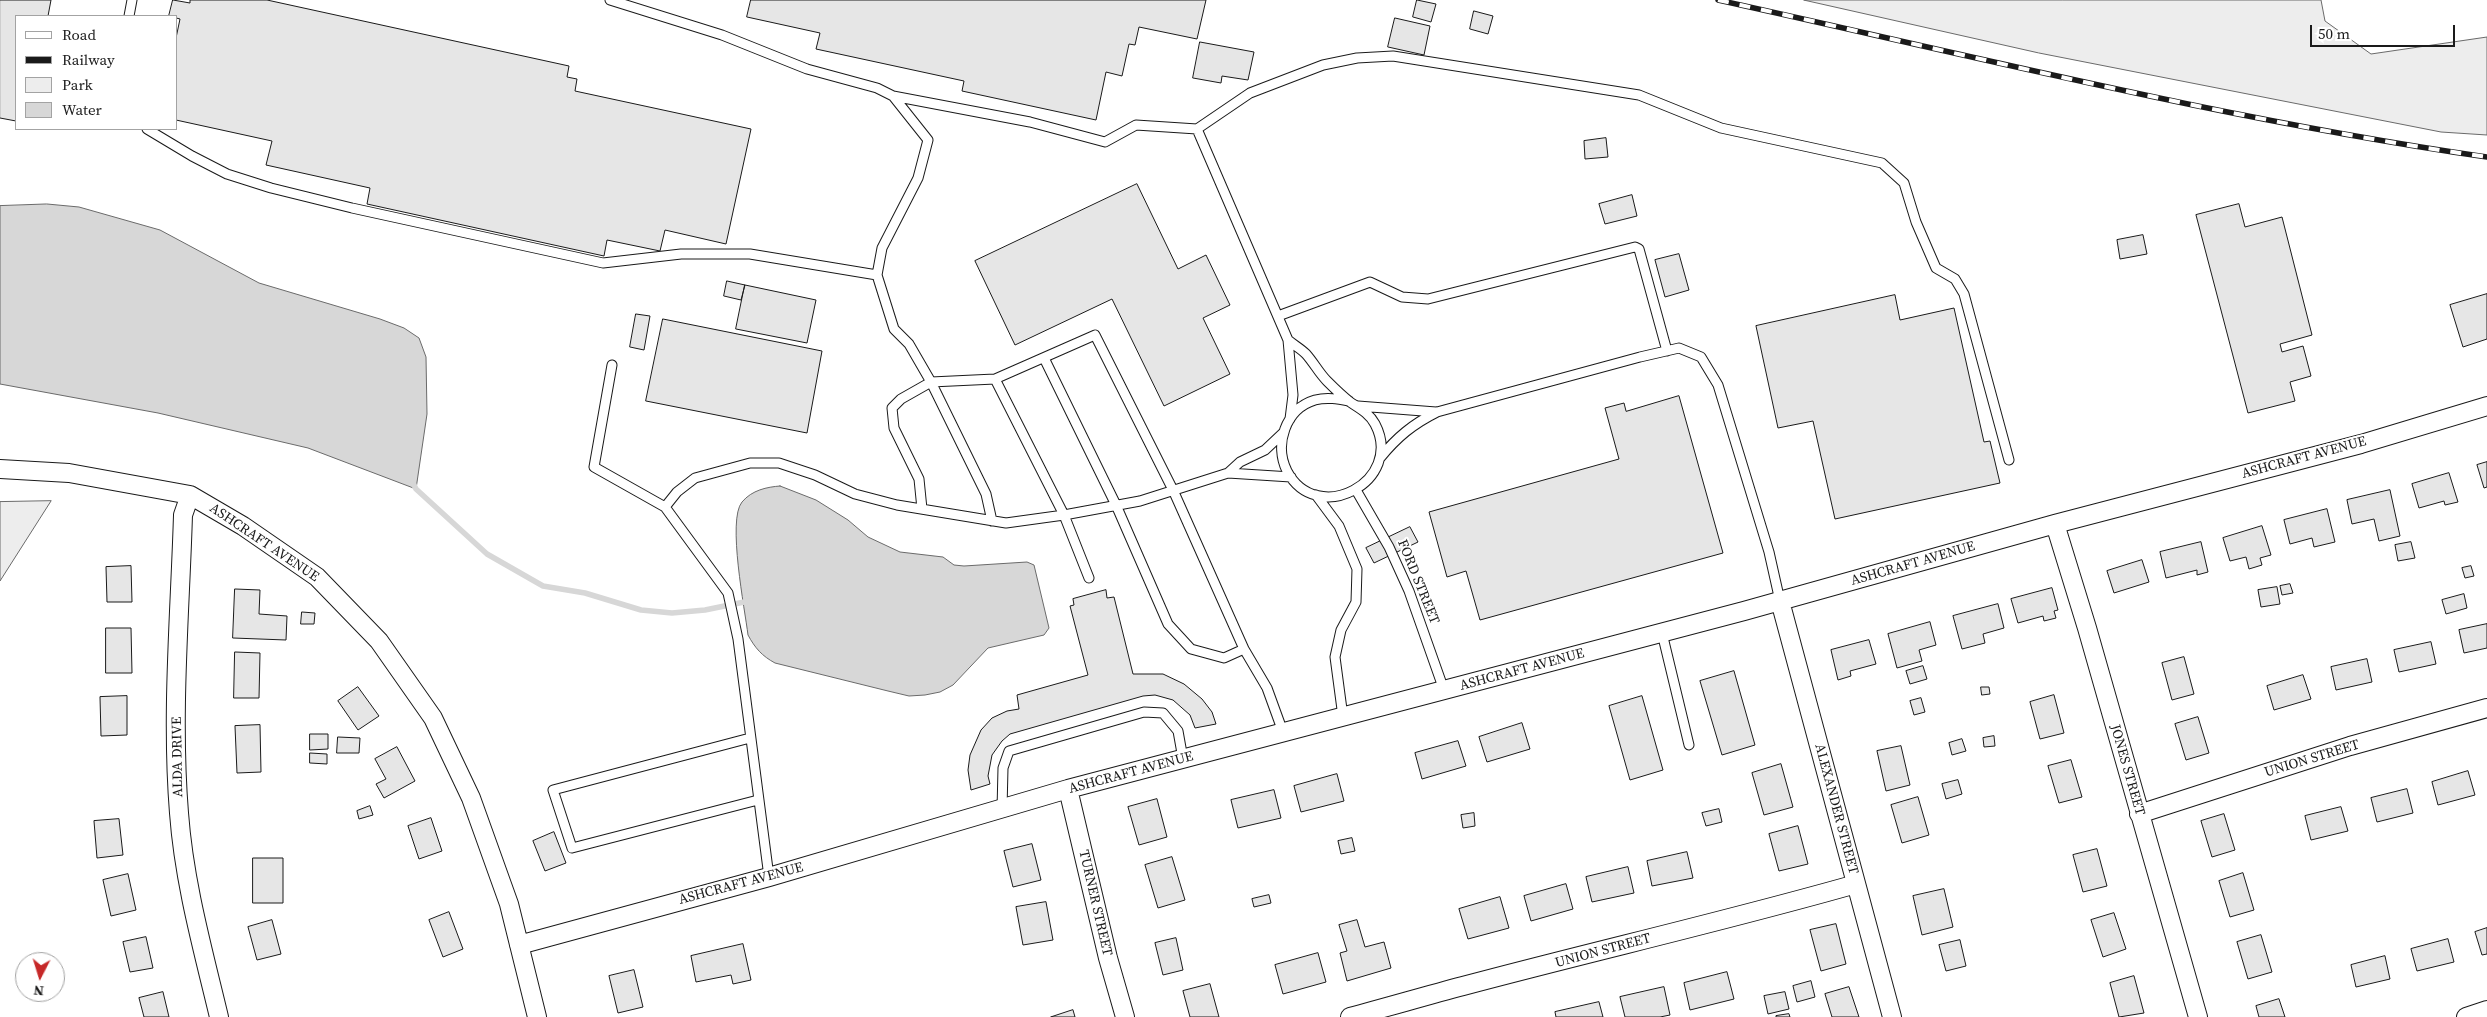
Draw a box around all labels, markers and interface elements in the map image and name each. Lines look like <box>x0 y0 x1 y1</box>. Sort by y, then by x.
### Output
legend <box>15 15 178 130</box>
scale bar <box>2312 15 2457 47</box>
text: 50 m <box>2318 23 2350 44</box>
text: Road <box>62 24 96 45</box>
text: Railway <box>62 49 115 70</box>
text: Park <box>62 74 93 95</box>
text: Water <box>62 99 102 120</box>
street label: ASHCRAFT AVENUE <box>2240 433 2368 483</box>
street label: ASHCRAFT AVENUE <box>206 500 322 586</box>
street label: FORD STREET <box>1393 537 1443 627</box>
street label: ASHCRAFT AVENUE <box>1849 538 1977 590</box>
street label: ASHCRAFT AVENUE <box>1458 645 1586 695</box>
street label: ALDA DRIVE <box>169 717 187 797</box>
street label: JONES STREET <box>2106 723 2148 817</box>
street label: UNION STREET <box>2263 737 2361 781</box>
street label: ALEXANDER STREET <box>1811 742 1861 876</box>
street label: ASHCRAFT AVENUE <box>1067 748 1195 798</box>
street label: TURNER STREET <box>1075 848 1115 958</box>
street label: ASHCRAFT AVENUE <box>677 859 805 909</box>
street label: UNION STREET <box>1553 930 1653 972</box>
north arrow <box>15 952 65 1002</box>
text: N <box>33 981 45 1001</box>

